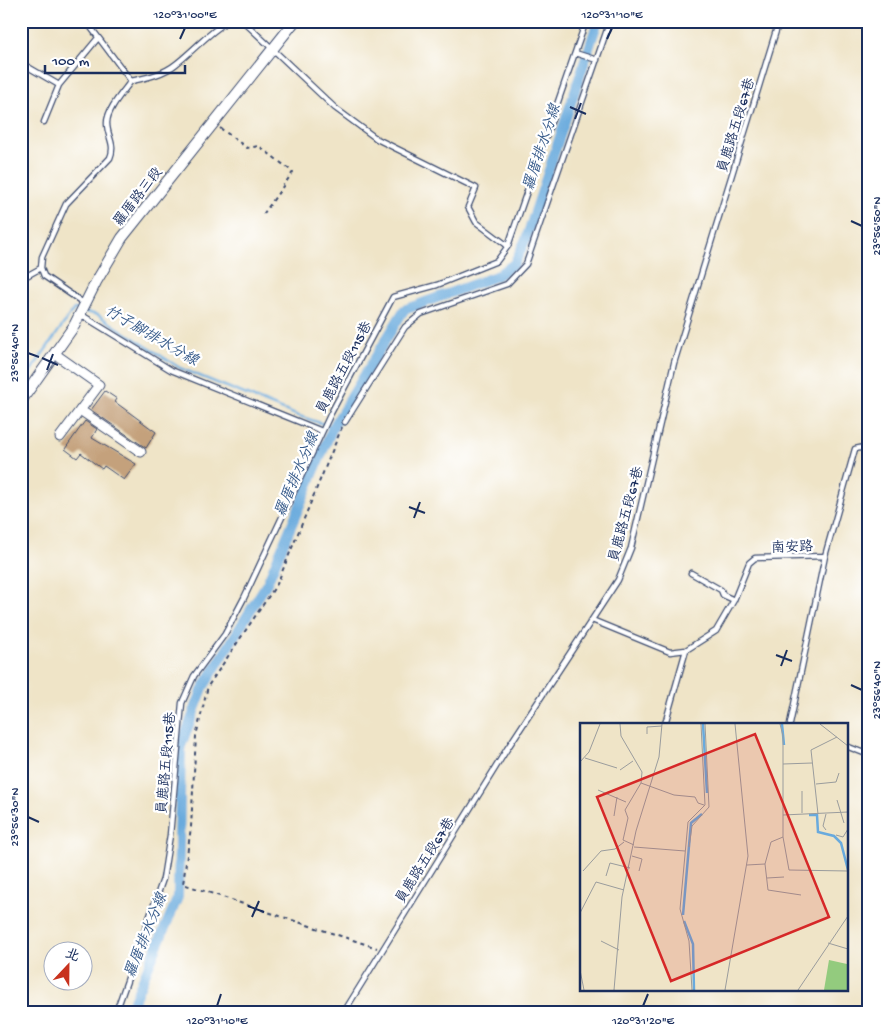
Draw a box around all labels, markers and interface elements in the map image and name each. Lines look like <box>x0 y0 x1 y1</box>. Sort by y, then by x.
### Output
text: 120°31'00"E <box>152 9 217 23</box>
text: 120°31'10"E <box>580 9 643 23</box>
scale bar <box>45 42 185 74</box>
text: 100 m <box>51 53 90 71</box>
street label: 員鹿路五段67巷 <box>714 75 760 175</box>
water label: 羅厝排水分線 <box>519 101 566 193</box>
street label: 羅厝路三段 <box>110 164 167 230</box>
text: 23°56'50"N <box>871 196 885 255</box>
water label: 竹子腳排水分線 <box>101 302 202 371</box>
street label: 員鹿路五段115巷 <box>313 318 377 417</box>
text: 23°56'40"N <box>9 324 23 382</box>
water label: 羅厝排水分線 <box>271 429 324 520</box>
street label: 員鹿路五段67巷 <box>606 464 649 564</box>
street label: 南安路 <box>771 538 813 558</box>
text: 23°56'40"N <box>871 661 885 719</box>
street label: 員鹿路五段115巷 <box>154 710 181 815</box>
inset map <box>580 723 848 990</box>
text: 23°56'30"N <box>9 787 23 846</box>
street label: 員鹿路五段67巷 <box>392 814 460 908</box>
water label: 羅厝排水分線 <box>121 889 172 981</box>
north arrow <box>42 940 92 990</box>
text: 北 <box>62 946 82 967</box>
text: 120°31'10"E <box>185 1015 248 1029</box>
text: 120°31'20"E <box>611 1015 675 1029</box>

